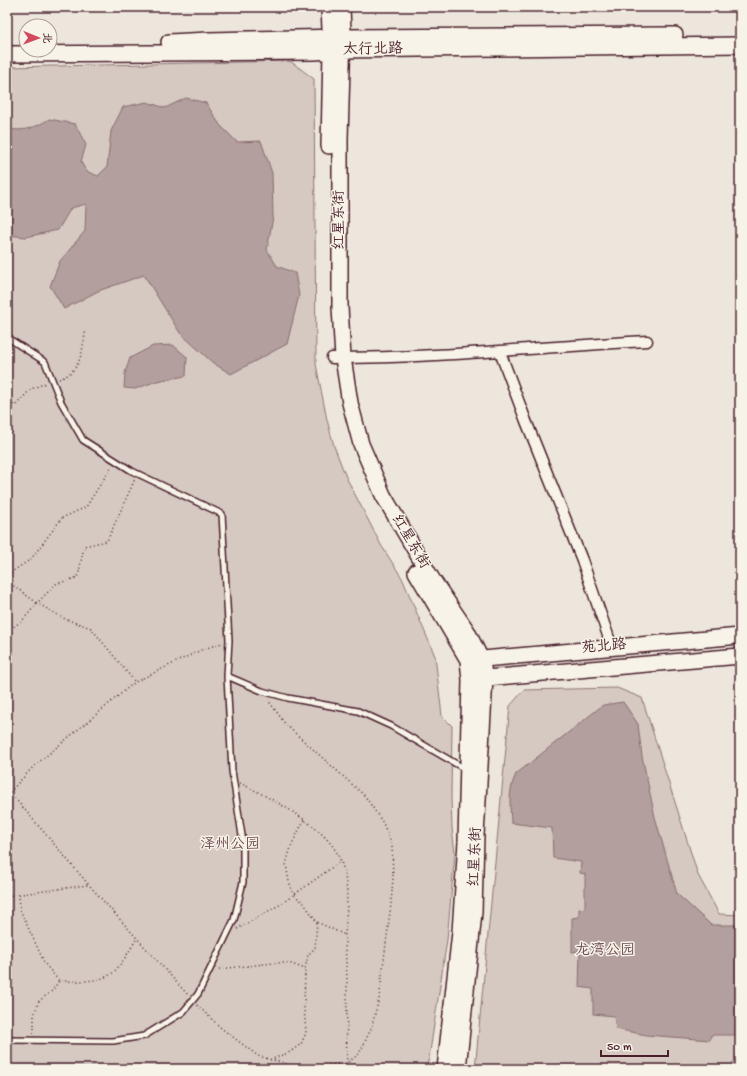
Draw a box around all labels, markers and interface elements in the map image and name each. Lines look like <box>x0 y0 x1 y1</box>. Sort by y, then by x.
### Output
north arrow <box>18 18 58 58</box>
text: 北 <box>40 33 52 44</box>
street label: 太行北路 <box>343 40 403 60</box>
street label: 红星东街 <box>331 190 349 250</box>
street label: 红星东街 <box>387 512 433 572</box>
street label: 苑北路 <box>581 636 627 658</box>
street label: 红星东街 <box>466 827 486 887</box>
park label: 泽州公园 <box>200 836 260 854</box>
park label: 龙湾公园 <box>575 942 635 960</box>
scale bar <box>601 1032 668 1058</box>
text: 50 m <box>607 1041 632 1055</box>

